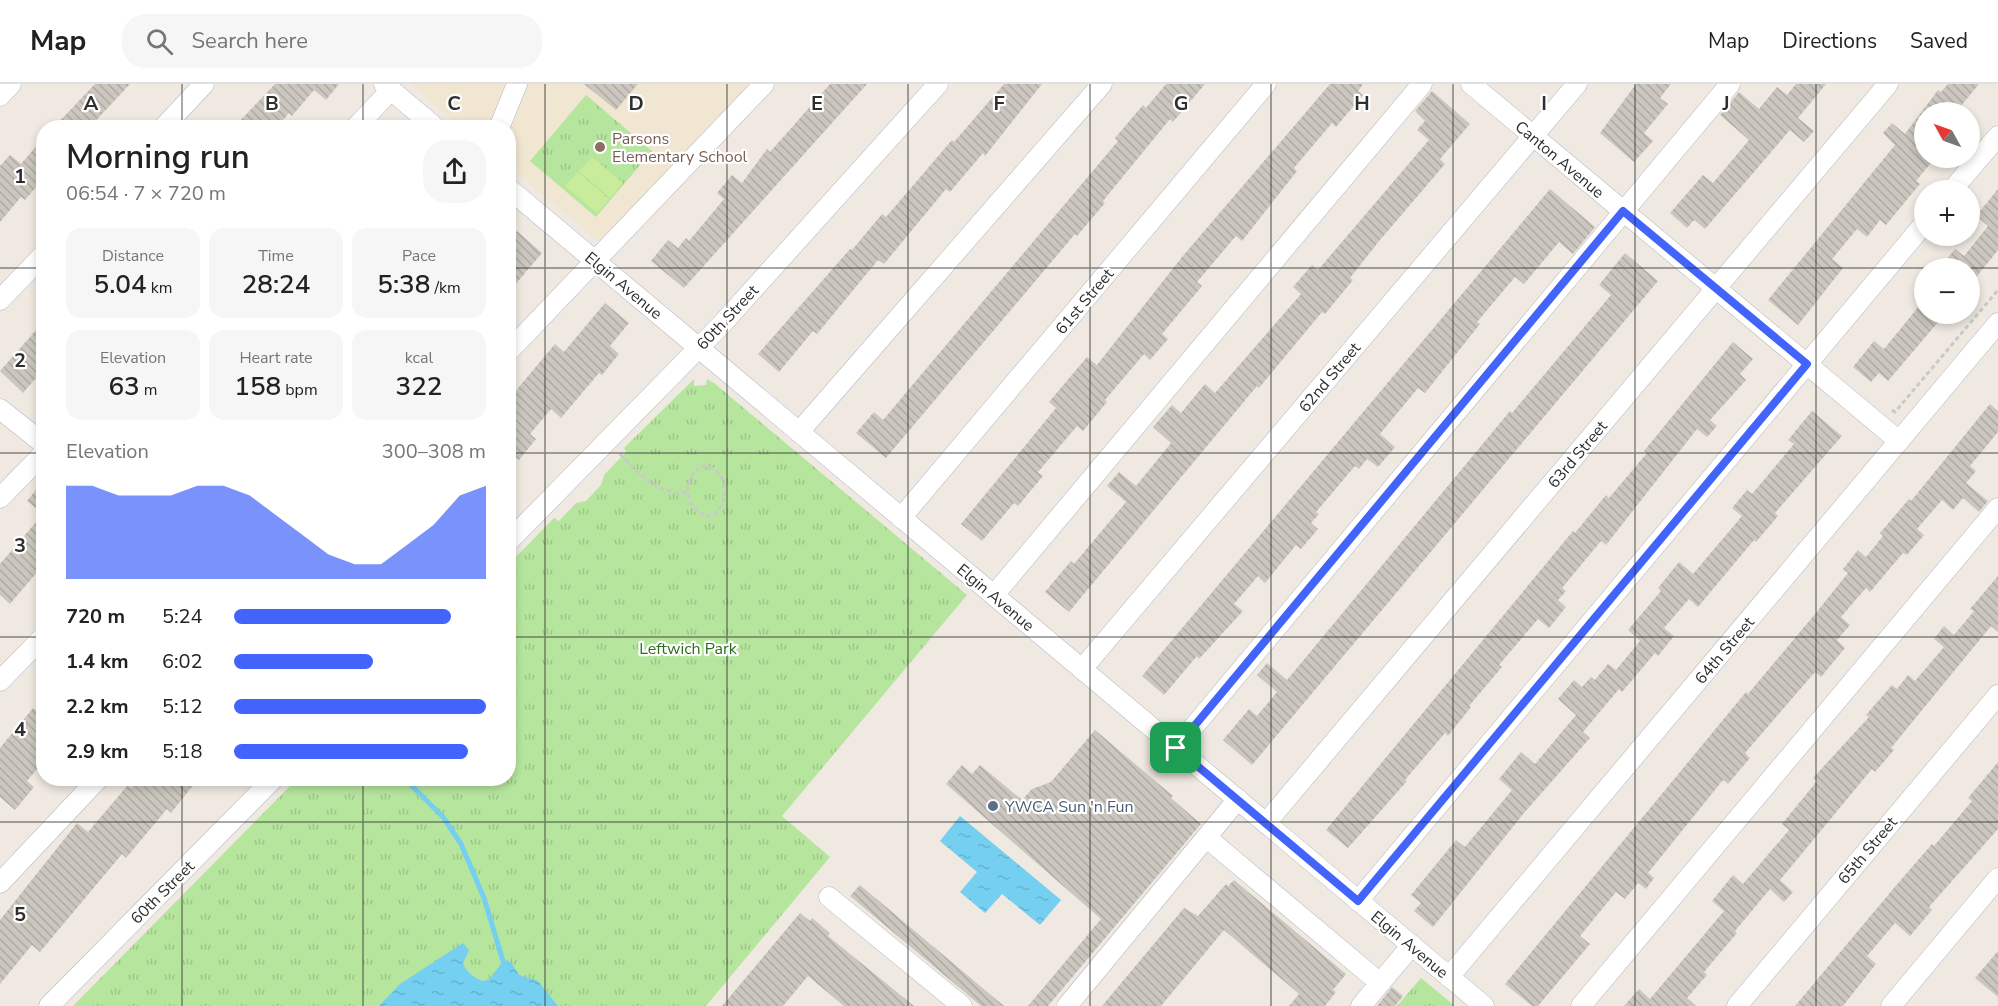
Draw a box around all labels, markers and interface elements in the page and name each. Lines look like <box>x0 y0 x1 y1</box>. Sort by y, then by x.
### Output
search box <box>122 14 542 68</box>
text: Map <box>30 22 86 60</box>
icon: search <box>143 25 176 58</box>
text: Search here <box>191 26 308 56</box>
text: Map <box>1708 27 1749 55</box>
text: Directions <box>1782 27 1877 55</box>
text: Saved <box>1910 27 1968 55</box>
text: A <box>84 90 99 117</box>
text: B <box>265 90 279 117</box>
text: C <box>447 90 461 117</box>
text: D <box>628 90 644 117</box>
text: E <box>811 90 823 117</box>
text: F <box>993 90 1005 117</box>
text: G <box>1174 90 1188 117</box>
text: H <box>1354 90 1370 117</box>
text: I <box>1541 90 1547 117</box>
text: J <box>1721 90 1730 117</box>
north arrow <box>1914 102 1980 168</box>
map controls <box>1914 102 1980 324</box>
street label: Canton Avenue <box>1510 116 1609 204</box>
place label: Parsons Elementary School <box>612 128 748 168</box>
text: Morning run <box>66 135 250 180</box>
button: share <box>423 140 486 203</box>
marker: Parsons Elementary School <box>593 140 607 154</box>
text: 1 <box>14 163 26 190</box>
text: 06:54 · 7 × 720 m <box>66 180 226 207</box>
button: + <box>1914 180 1980 246</box>
text: Distance <box>102 245 164 267</box>
text: Time <box>258 245 294 267</box>
text: Pace <box>402 245 436 267</box>
street label: Elgin Avenue <box>580 247 667 325</box>
button: − <box>1914 258 1980 324</box>
street label: 61st Street <box>1051 264 1119 339</box>
text: 5.04 <box>94 267 147 302</box>
text: 28:24 <box>242 267 310 302</box>
text: 5:38 <box>377 267 430 302</box>
text: km <box>147 277 172 299</box>
text: /km <box>430 277 461 299</box>
street label: 60th Street <box>692 280 764 355</box>
street label: 62nd Street <box>1294 338 1366 417</box>
text: 2 <box>14 347 26 374</box>
text: Elevation <box>100 347 166 369</box>
text: Heart rate <box>239 347 313 369</box>
text: kcal <box>405 347 433 369</box>
text: 63 <box>108 369 140 404</box>
text: 158 <box>234 369 281 404</box>
text: 322 <box>396 369 442 404</box>
text: m <box>140 379 158 401</box>
text: bpm <box>281 379 318 401</box>
street label: 63rd Street <box>1543 416 1613 493</box>
text: Elevation <box>66 438 149 465</box>
text: 300–308 m <box>382 438 486 465</box>
text: 3 <box>14 532 26 559</box>
street label: Elgin Avenue <box>952 559 1039 637</box>
text: 720 m <box>66 603 125 630</box>
text: 5:24 <box>162 603 203 630</box>
street label: 64th Street <box>1690 612 1760 689</box>
park label: Leftwich Park <box>639 638 738 660</box>
text: 1.4 km <box>66 648 129 675</box>
text: 6:02 <box>162 648 203 675</box>
text: 2.2 km <box>66 693 129 720</box>
text: 5:12 <box>162 693 203 720</box>
text: 4 <box>14 716 26 743</box>
pin <box>1150 722 1201 773</box>
icon: arrive <box>1159 731 1192 764</box>
text: 2.9 km <box>66 738 129 765</box>
text: 5:18 <box>162 738 203 765</box>
place label: YWCA Sun 'n Fun <box>1004 796 1134 818</box>
marker: YWCA Sun 'n Fun <box>986 799 1000 813</box>
street label: 65th Street <box>1833 812 1903 889</box>
street label: 60th Street <box>126 856 200 929</box>
text: 5 <box>14 901 26 928</box>
street label: Elgin Avenue <box>1366 906 1453 984</box>

